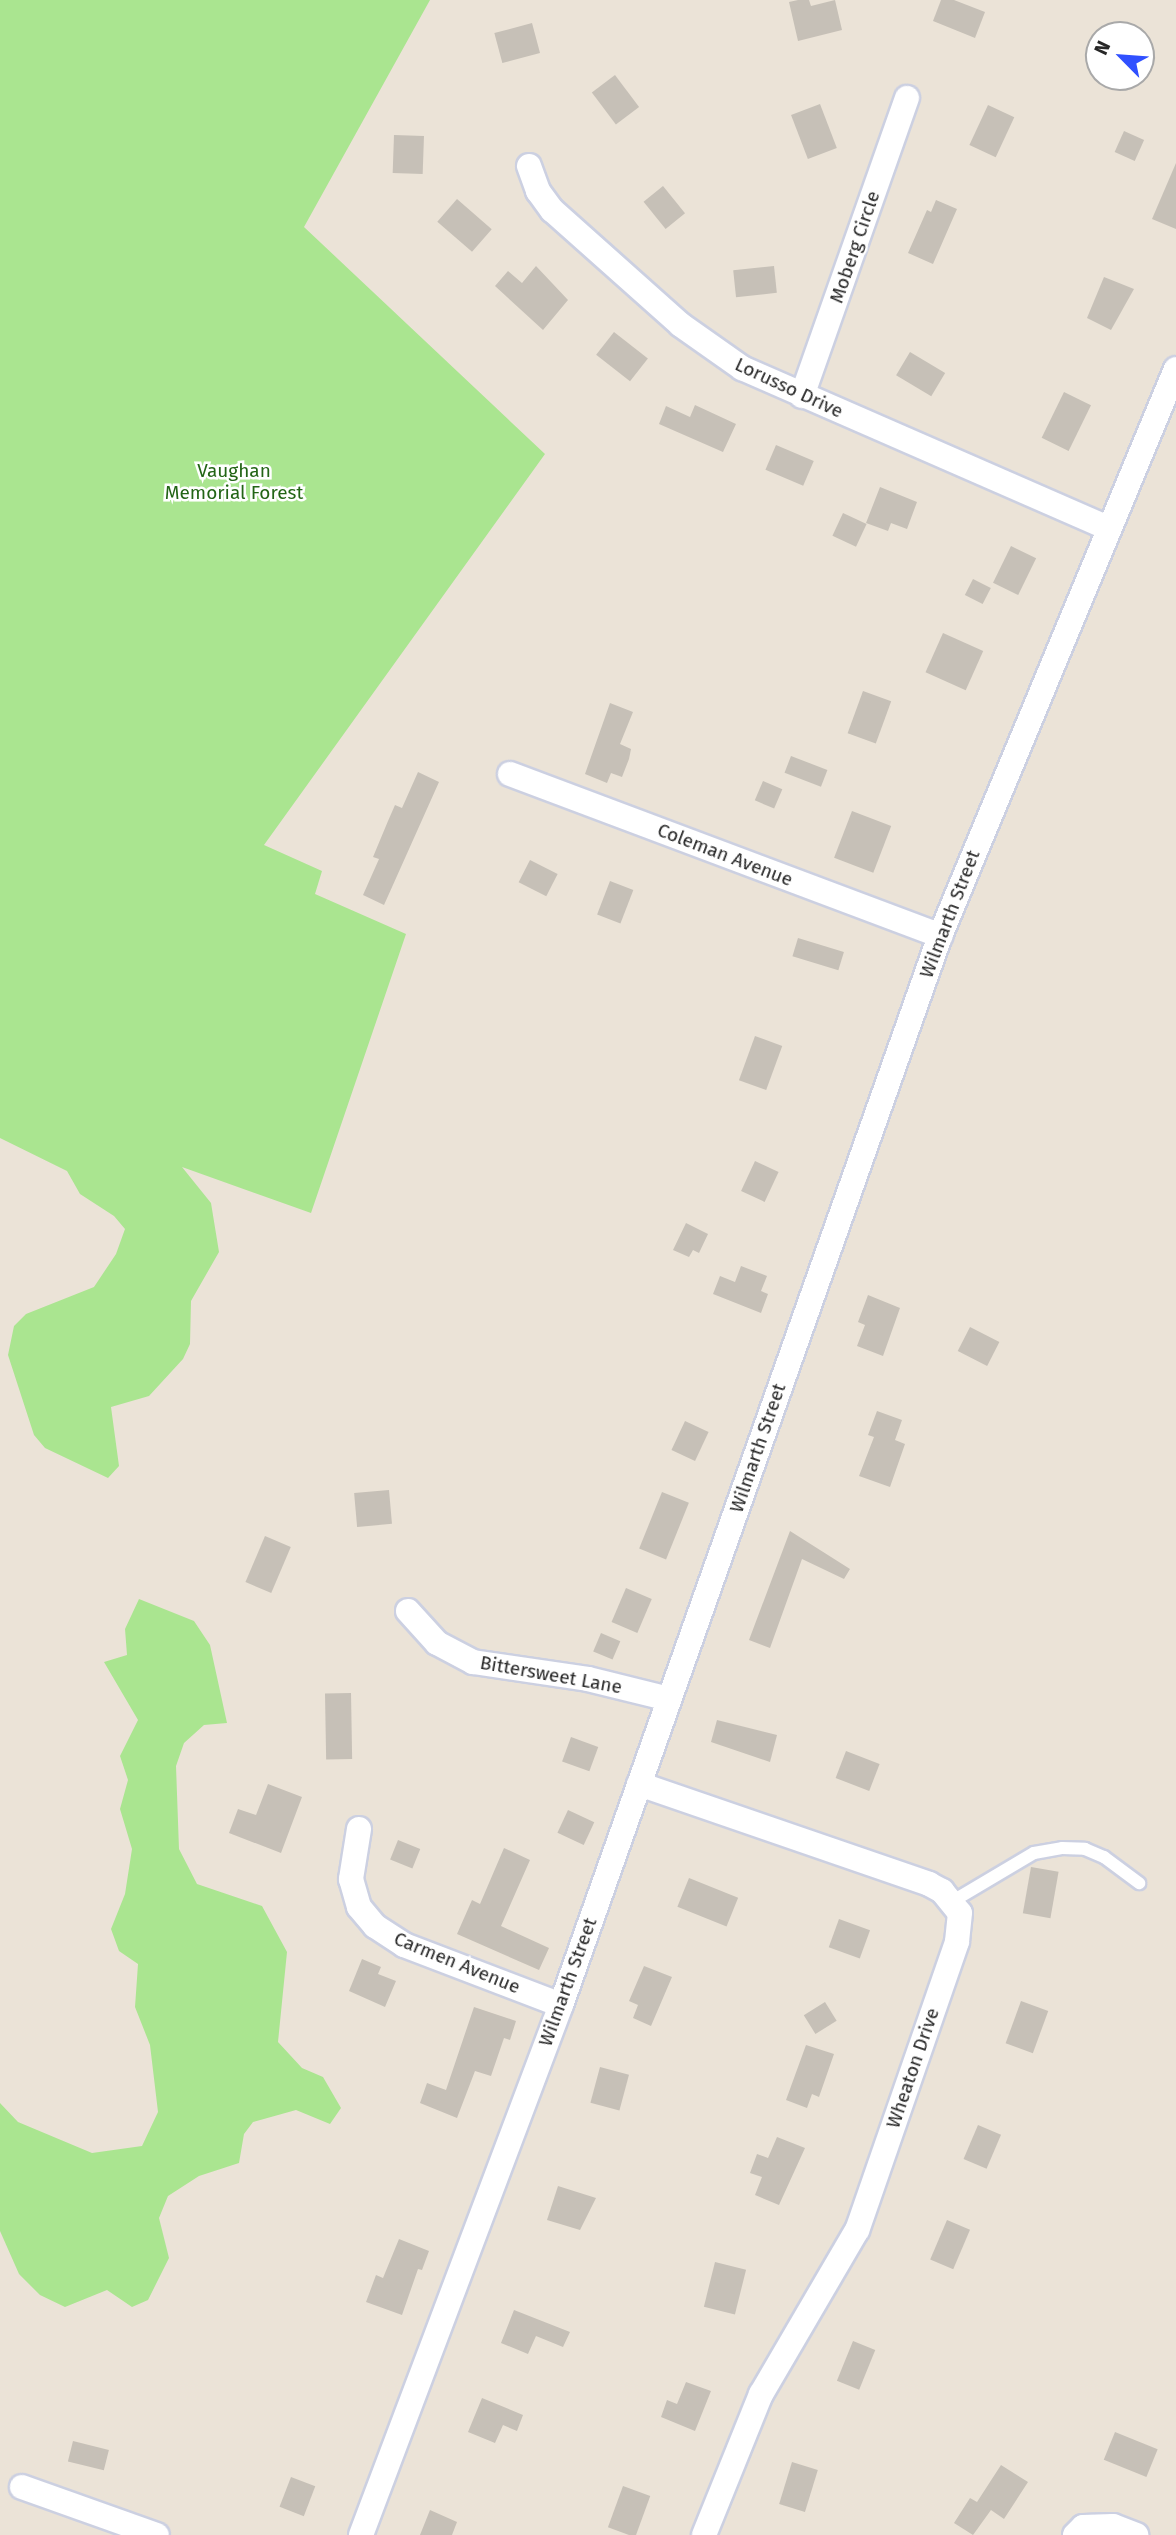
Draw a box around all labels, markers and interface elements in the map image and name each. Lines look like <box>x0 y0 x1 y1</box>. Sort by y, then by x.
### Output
north arrow <box>1085 21 1155 91</box>
text: N <box>1089 37 1115 58</box>
street label: Moberg Circle <box>825 188 885 306</box>
street label: Lorusso Drive <box>731 353 847 423</box>
park label: Vaughan Memorial Forest <box>165 460 303 504</box>
street label: Coleman Avenue <box>654 819 796 891</box>
street label: Wilmarth Street <box>915 847 985 981</box>
street label: Wilmarth Street <box>725 1380 791 1516</box>
street label: Bittersweet Lane <box>478 1651 624 1699</box>
street label: Wilmarth Street <box>534 1915 602 2049</box>
street label: Carmen Avenue <box>391 1927 523 1999</box>
street label: Wheaton Drive <box>882 2005 944 2131</box>

